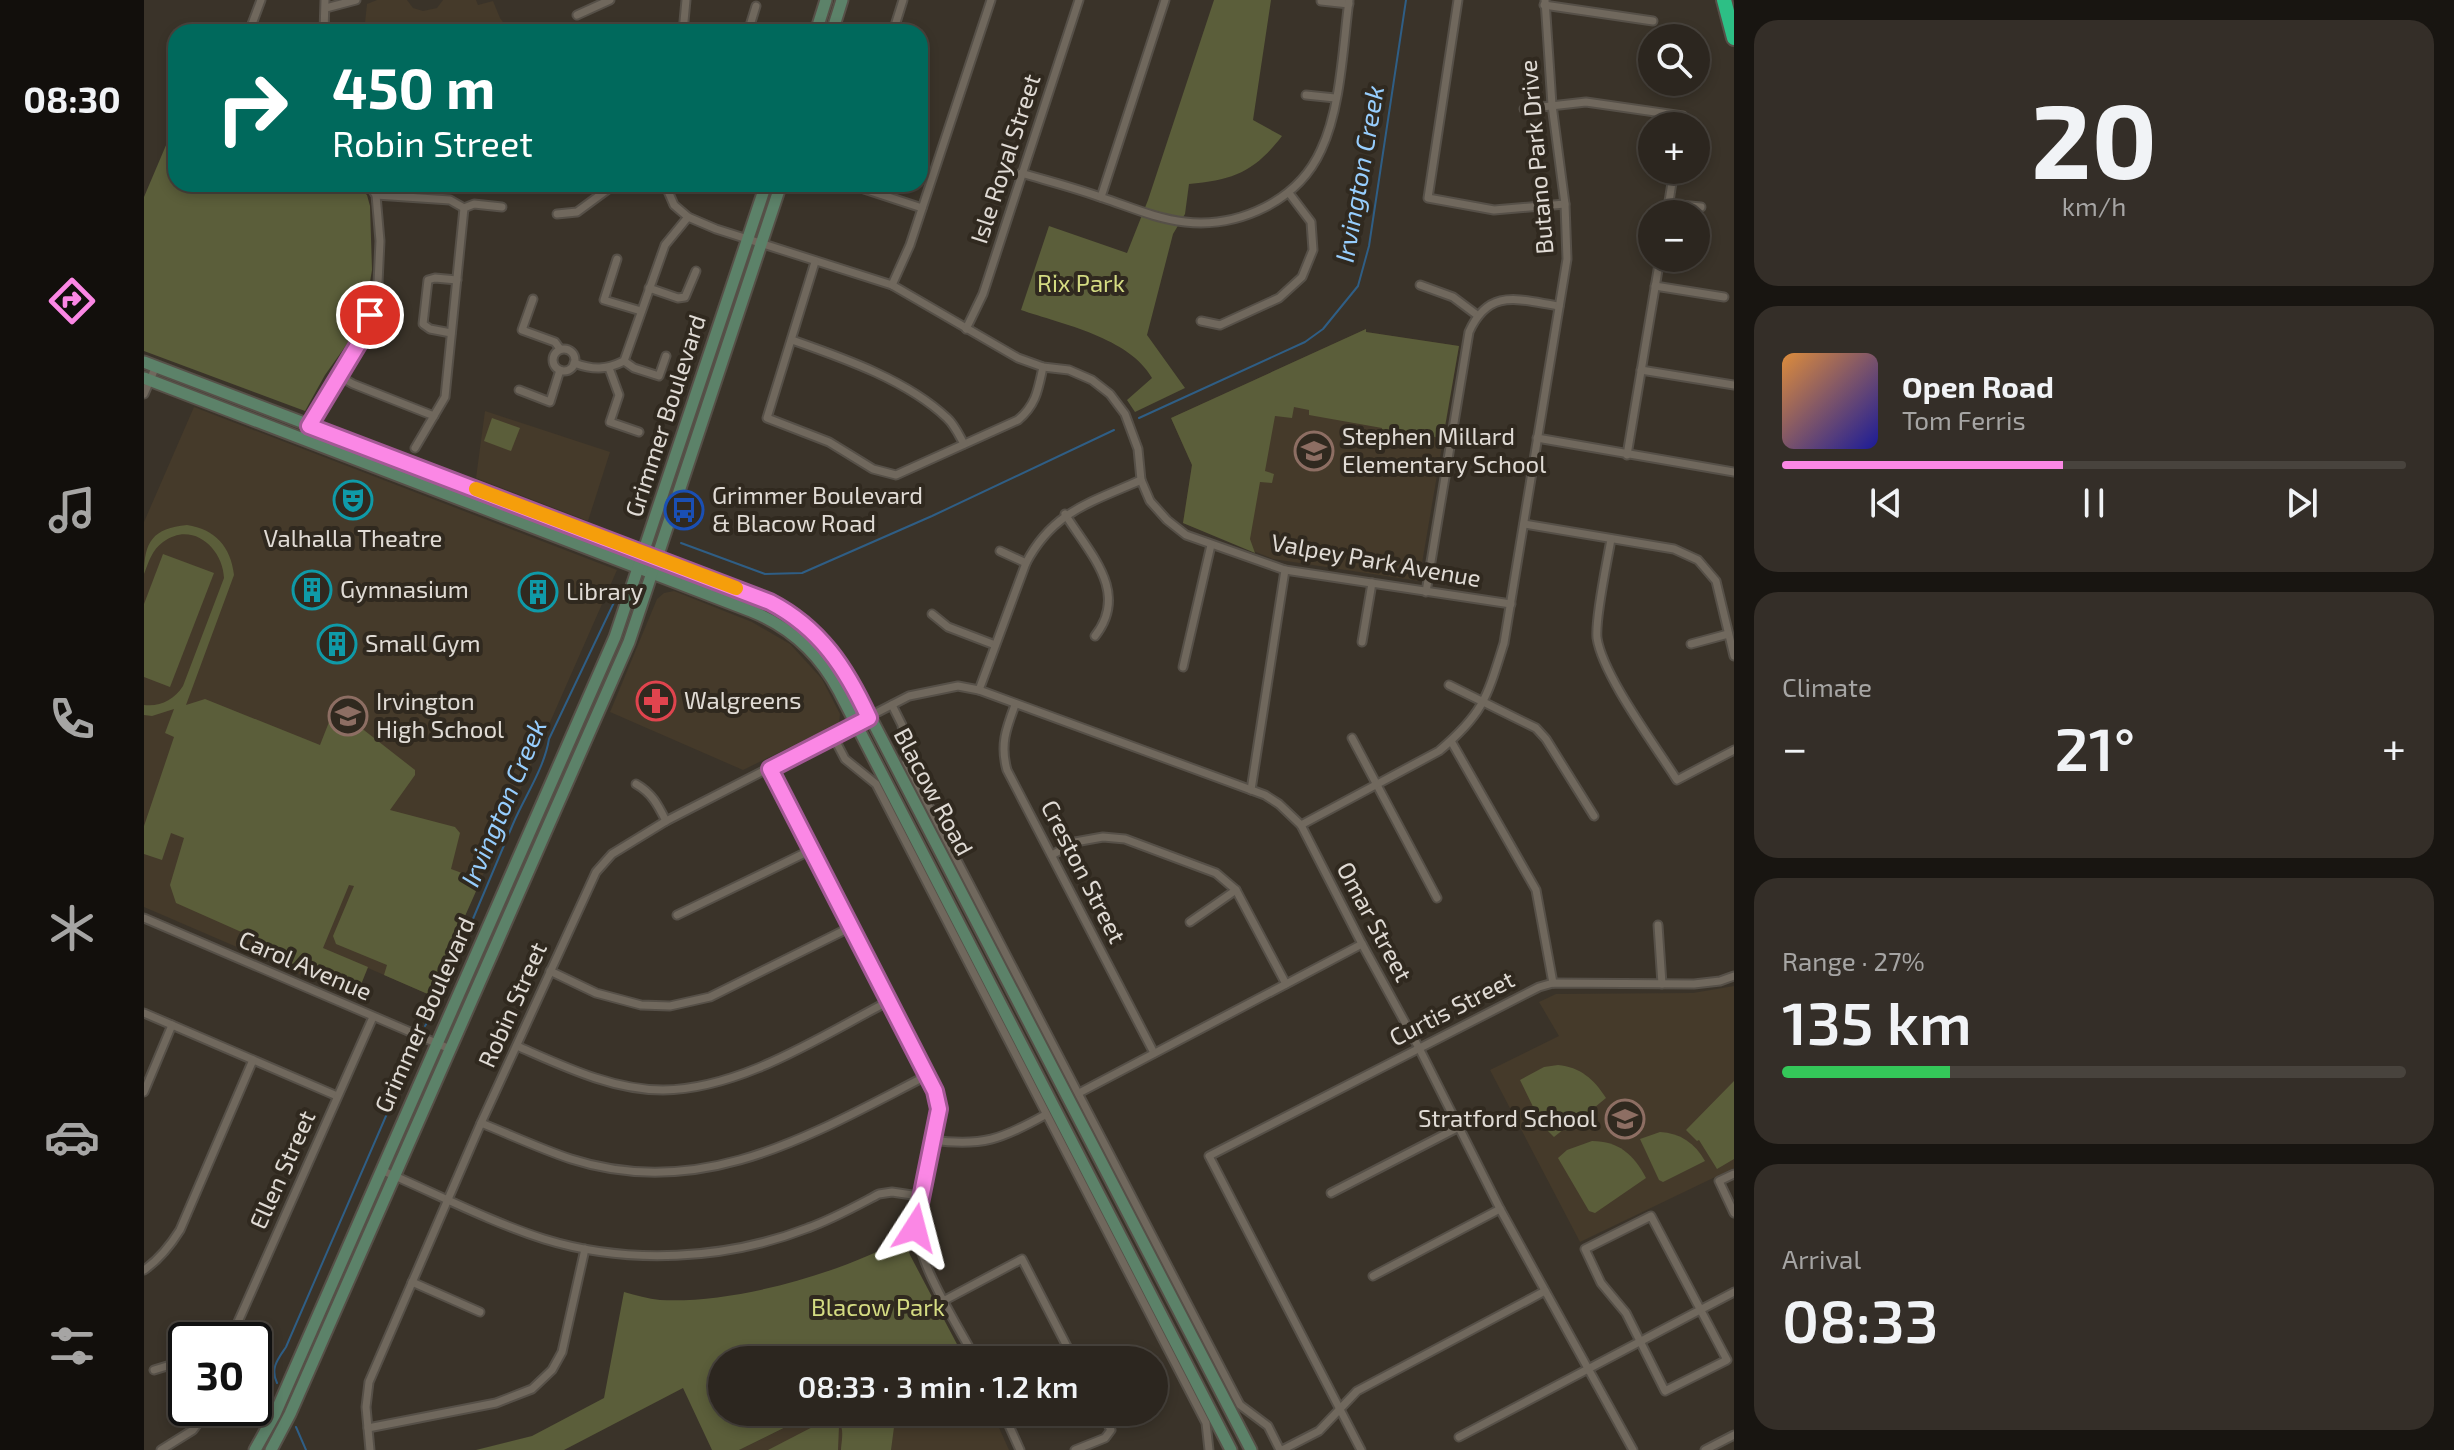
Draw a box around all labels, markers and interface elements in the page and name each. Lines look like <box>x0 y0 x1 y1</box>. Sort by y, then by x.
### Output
map controls <box>1638 24 1710 272</box>
button: search <box>1638 24 1710 96</box>
text: 450 m <box>332 53 495 120</box>
icon: right <box>200 56 304 160</box>
street label: Butano Park Drive <box>1513 59 1558 256</box>
street label: Isle Royal Street <box>964 70 1046 247</box>
text: 20 <box>2031 75 2157 200</box>
text: 08:30 <box>23 77 121 120</box>
water label: Irvington Creek <box>1328 83 1389 265</box>
button: + <box>1638 112 1710 184</box>
text: Robin Street <box>332 121 533 164</box>
text: km/h <box>2062 190 2126 221</box>
button: − <box>1638 200 1710 272</box>
park label: Rix Park <box>1037 268 1125 297</box>
icon: directions <box>44 273 100 329</box>
pin <box>336 281 404 349</box>
icon: arrive <box>348 293 392 337</box>
street label: Grimmer Boulevard <box>618 311 711 520</box>
text: Open Road <box>1902 368 2054 404</box>
text: Tom Ferris <box>1902 404 2026 435</box>
place label: Stephen Millard Elementary School <box>1342 421 1546 478</box>
school or university icon: Stephen Millard Elementary School <box>1293 430 1335 472</box>
theatre icon: Valhalla Theatre <box>332 479 374 521</box>
place label: Grimmer Boulevard & Blacow Road <box>712 480 923 537</box>
icon: previous <box>1864 481 1908 525</box>
icon: pause <box>2072 481 2116 525</box>
icon: next <box>2280 481 2324 525</box>
icon: music <box>44 482 100 538</box>
bus stop icon: Grimmer Boulevard & Blacow Road <box>663 489 705 531</box>
place label: Valhalla Theatre <box>264 523 442 552</box>
street label: Valpey Park Avenue <box>1269 527 1483 592</box>
building icon: Gymnasium <box>291 569 333 611</box>
building icon: Library <box>517 571 559 613</box>
place label: Gymnasium <box>340 574 469 603</box>
place label: Library <box>566 576 643 605</box>
building icon: Small Gym <box>316 623 358 665</box>
place label: Small Gym <box>365 628 480 657</box>
text: Climate <box>1782 671 1872 702</box>
pharmacy icon: Walgreens <box>635 680 677 722</box>
place label: Walgreens <box>684 685 801 714</box>
place label: Irvington High School <box>376 686 504 743</box>
icon: phone <box>44 691 100 747</box>
school or university icon: Irvington High School <box>327 695 369 737</box>
text: 21° <box>2054 711 2135 783</box>
water label: Irvington Creek <box>453 714 552 891</box>
text: − <box>1782 720 1808 773</box>
text: + <box>2382 720 2406 773</box>
street label: Blacow Road <box>889 723 980 860</box>
street label: Creston Street <box>1036 795 1133 948</box>
street label: Omar Street <box>1332 856 1419 986</box>
icon: climate <box>44 900 100 956</box>
street label: Grimmer Boulevard <box>367 912 480 1117</box>
street label: Carol Avenue <box>235 924 376 1006</box>
street label: Robin Street <box>471 937 552 1071</box>
text: Range · 27% <box>1782 945 1925 976</box>
street label: Curtis Street <box>1384 964 1519 1052</box>
text: 135 km <box>1782 985 1972 1057</box>
school or university icon: Stratford School <box>1604 1098 1646 1140</box>
place label: Stratford School <box>1418 1103 1597 1132</box>
street label: Ellen Street <box>243 1106 321 1233</box>
icon: car <box>44 1109 100 1165</box>
position arrow <box>873 1186 957 1270</box>
text: Arrival <box>1782 1243 1861 1274</box>
text: 08:33 <box>1782 1283 1938 1355</box>
park label: Blacow Park <box>811 1292 945 1321</box>
icon: filters <box>44 1318 100 1374</box>
speed limit sign: 30 <box>168 1322 272 1426</box>
text: 08:33 · 3 min · 1.2 km <box>798 1368 1078 1404</box>

